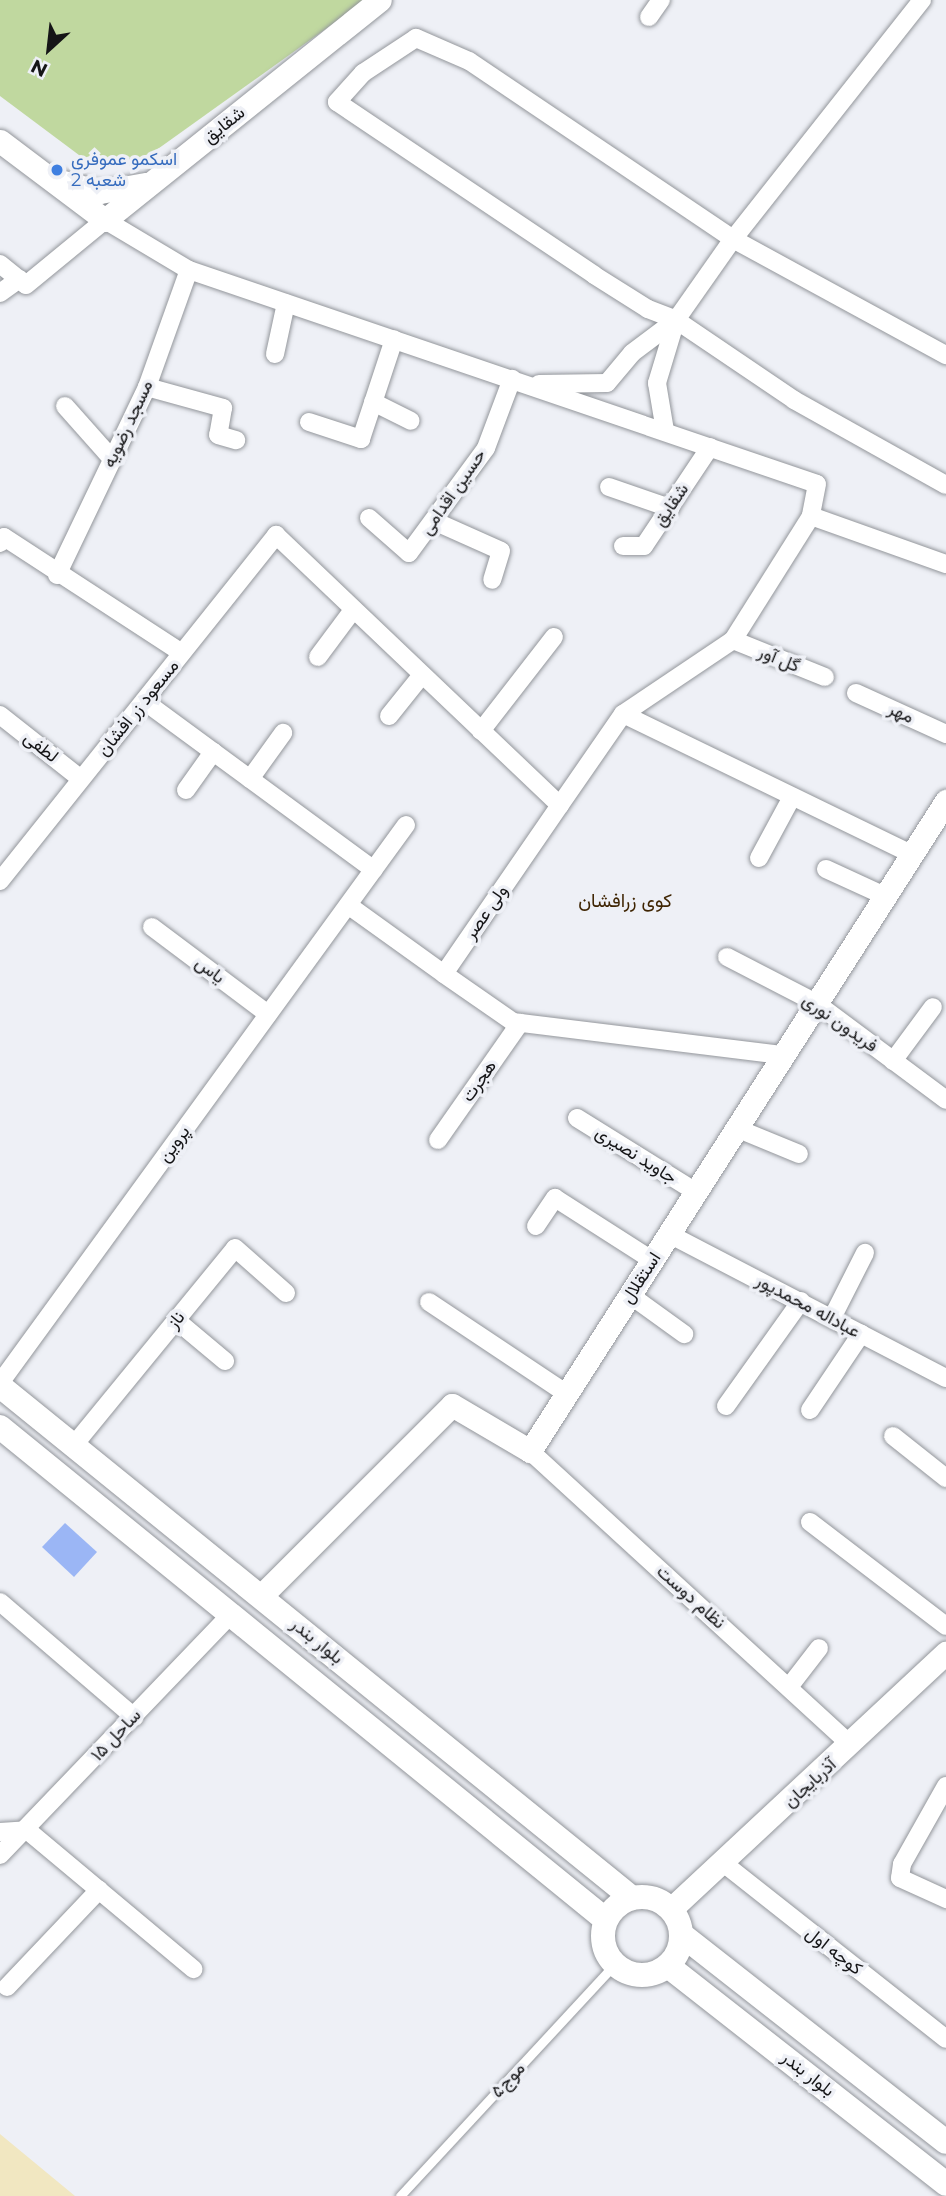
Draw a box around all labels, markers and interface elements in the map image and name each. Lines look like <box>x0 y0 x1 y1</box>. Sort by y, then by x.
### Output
north arrow <box>14 14 84 84</box>
text: N <box>27 54 51 82</box>
street label: شقایق <box>199 102 249 148</box>
place label: اسکمو عموفری شعبه 2 <box>71 149 177 192</box>
marker: اسکمو عموفری شعبه 2 <box>49 162 65 178</box>
street label: مسجد رضویه <box>98 377 158 471</box>
street label: حسین اقدامی <box>416 445 490 539</box>
street label: شقایق <box>649 479 693 531</box>
street label: گل آور <box>755 641 803 677</box>
street label: مسعود زر افشان <box>93 655 183 761</box>
street label: مهر <box>885 698 917 728</box>
street label: لطفی <box>19 727 63 767</box>
street label: ولی عصر <box>460 881 512 943</box>
district label: کوی زرافشان <box>578 890 672 912</box>
street label: یاس <box>191 952 229 988</box>
street label: فریدون نوری <box>798 989 882 1057</box>
street label: هجرت <box>457 1056 501 1106</box>
street label: پروین <box>153 1121 195 1167</box>
street label: جاوید نصیری <box>591 1121 681 1189</box>
street label: استقلال <box>617 1248 665 1308</box>
street label: عباداله محمدپور <box>752 1270 864 1342</box>
street label: ناز <box>163 1307 189 1333</box>
street label: نظام دوست <box>652 1561 730 1633</box>
street label: بلوار بندر <box>286 1613 348 1669</box>
street label: ساحل ۱۵ <box>86 1704 146 1766</box>
street label: آذربایجان <box>779 1754 841 1812</box>
street label: کوچه اول <box>801 1922 867 1980</box>
street label: بلوار بندر <box>777 2047 839 2101</box>
street label: موج۵ <box>486 2058 530 2102</box>

